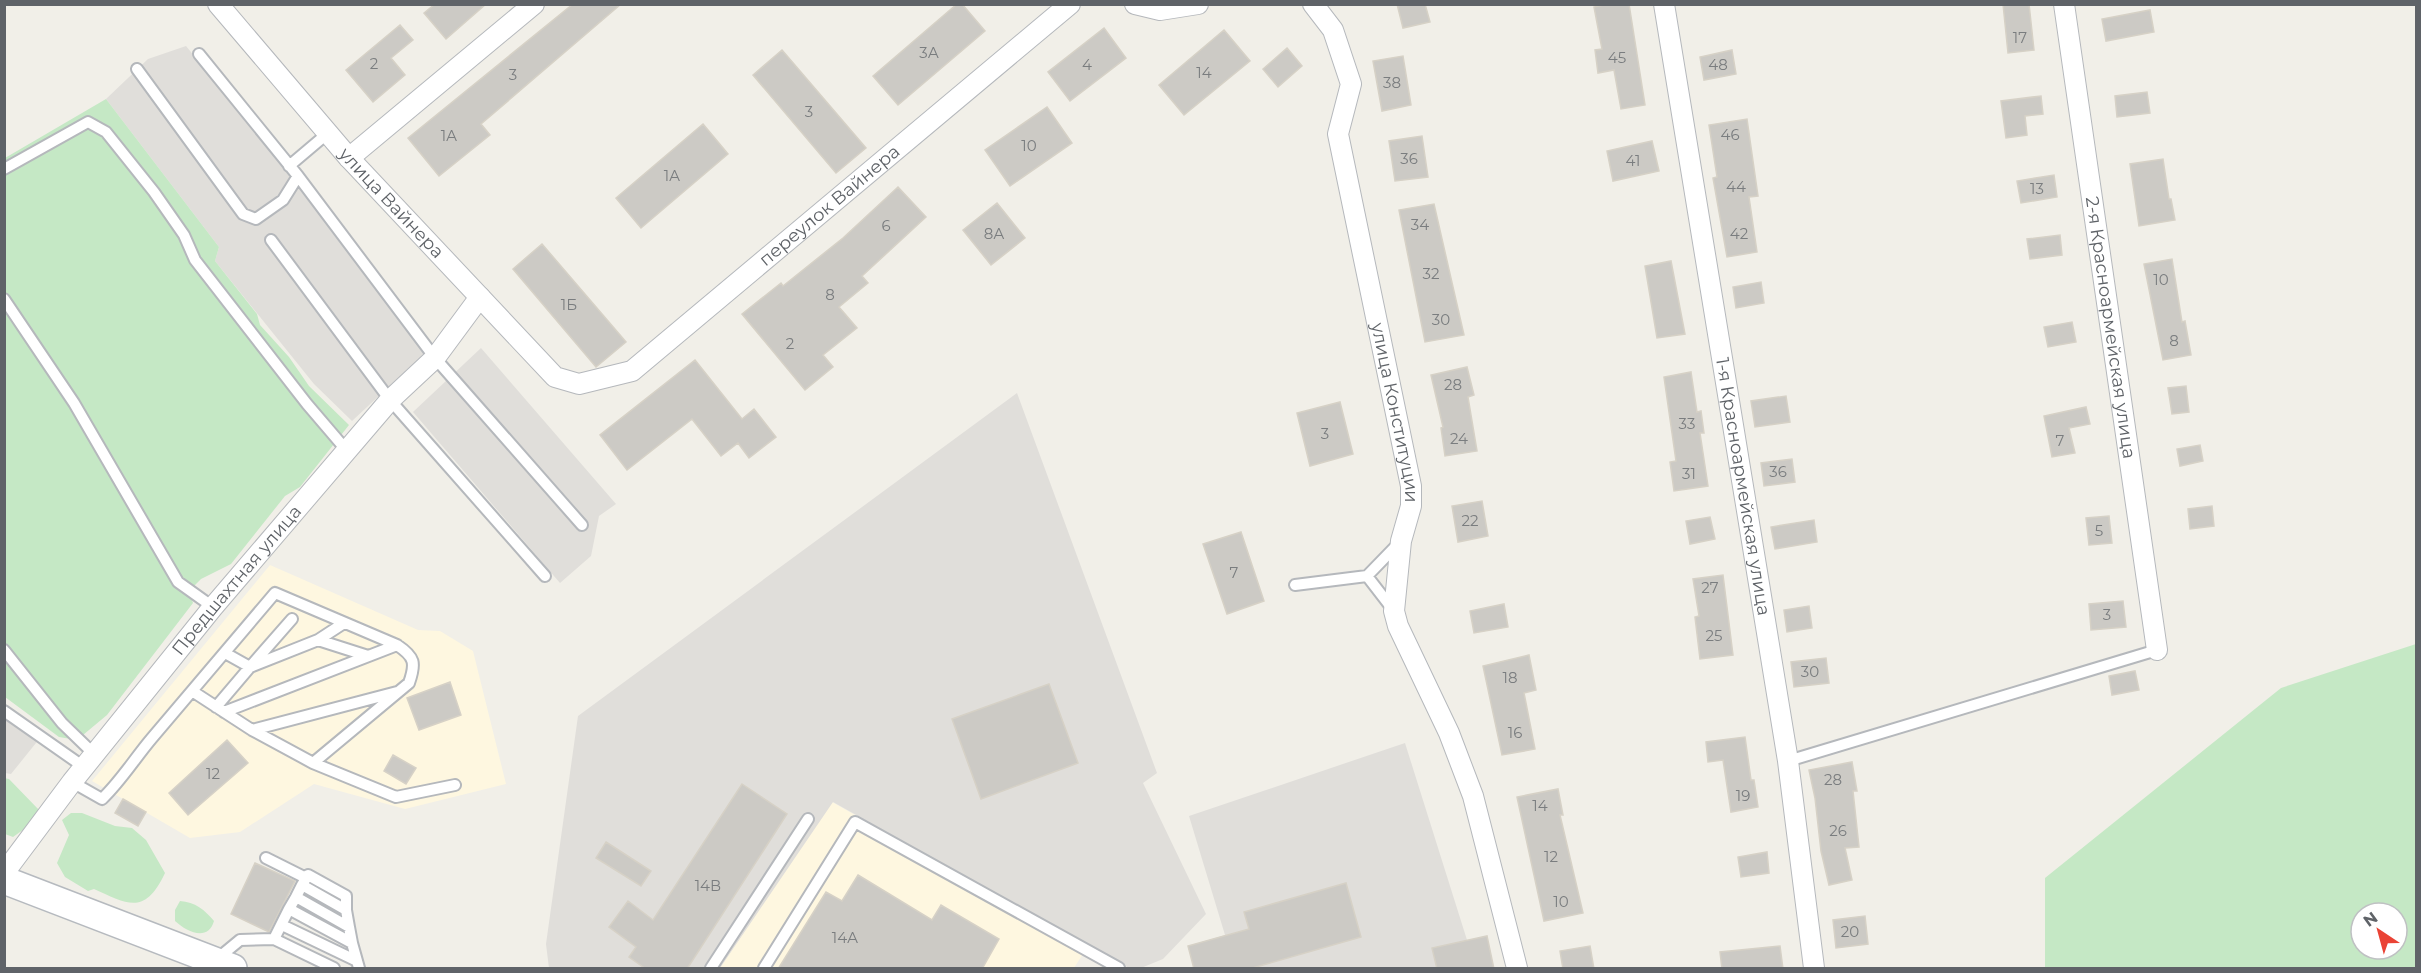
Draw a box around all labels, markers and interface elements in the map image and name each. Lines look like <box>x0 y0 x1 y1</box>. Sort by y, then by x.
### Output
house number: 17 <box>2013 28 2027 47</box>
house number: 3А <box>919 43 939 62</box>
house number: 45 <box>1608 48 1626 67</box>
house number: 2 <box>370 54 378 73</box>
house number: 4 <box>1082 55 1092 74</box>
house number: 48 <box>1708 55 1728 74</box>
house number: 14 <box>1196 63 1212 82</box>
house number: 3 <box>509 65 517 84</box>
house number: 38 <box>1383 73 1401 92</box>
house number: 3 <box>805 102 813 121</box>
house number: 46 <box>1720 125 1740 144</box>
house number: 1А <box>441 126 457 145</box>
house number: 10 <box>1021 136 1037 155</box>
street label: переулок Вайнера <box>755 140 904 271</box>
street label: улица Вайнера <box>334 143 448 263</box>
house number: 36 <box>1400 149 1418 168</box>
house number: 41 <box>1626 151 1640 170</box>
house number: 1А <box>664 166 680 185</box>
house number: 44 <box>1726 177 1746 196</box>
house number: 13 <box>2030 179 2044 198</box>
street label: 2-я Красноармейская улица <box>2081 195 2140 460</box>
house number: 34 <box>1411 215 1429 234</box>
house number: 6 <box>881 216 891 235</box>
house number: 8А <box>984 224 1004 243</box>
house number: 42 <box>1730 224 1748 243</box>
house number: 32 <box>1423 264 1439 283</box>
house number: 10 <box>2153 270 2169 289</box>
house number: 8 <box>825 285 835 304</box>
house number: 1Б <box>561 295 577 314</box>
house number: 30 <box>1432 310 1450 329</box>
street label: улица Конституции <box>1366 320 1423 503</box>
house number: 8 <box>2169 331 2179 350</box>
house number: 2 <box>786 334 794 353</box>
street label: 1-я Красноармейская улица <box>1711 356 1775 617</box>
house number: 28 <box>1444 375 1462 394</box>
house number: 33 <box>1679 414 1695 433</box>
house number: 3 <box>1321 424 1329 443</box>
house number: 24 <box>1450 429 1468 448</box>
house number: 7 <box>2056 431 2065 450</box>
house number: 36 <box>1769 462 1787 481</box>
house number: 31 <box>1682 464 1696 483</box>
street label: Предшахтная улица <box>167 501 306 660</box>
house number: 22 <box>1461 511 1479 530</box>
house number: 5 <box>2095 521 2103 540</box>
house number: 7 <box>1230 563 1239 582</box>
house number: 27 <box>1701 578 1719 597</box>
house number: 3 <box>2103 605 2111 624</box>
house number: 25 <box>1705 626 1723 645</box>
house number: 30 <box>1801 662 1819 681</box>
house number: 18 <box>1503 668 1518 687</box>
house number: 16 <box>1508 723 1522 742</box>
house number: 12 <box>206 764 220 783</box>
house number: 28 <box>1824 770 1842 789</box>
house number: 19 <box>1736 786 1750 805</box>
house number: 14 <box>1532 796 1548 815</box>
house number: 26 <box>1829 821 1847 840</box>
house number: 12 <box>1544 847 1558 866</box>
house number: 14В <box>695 876 721 895</box>
house number: 10 <box>1553 892 1569 911</box>
north arrow <box>2349 901 2409 961</box>
text: N <box>2360 908 2381 931</box>
house number: 20 <box>1841 922 1859 941</box>
house number: 14А <box>832 928 858 947</box>

